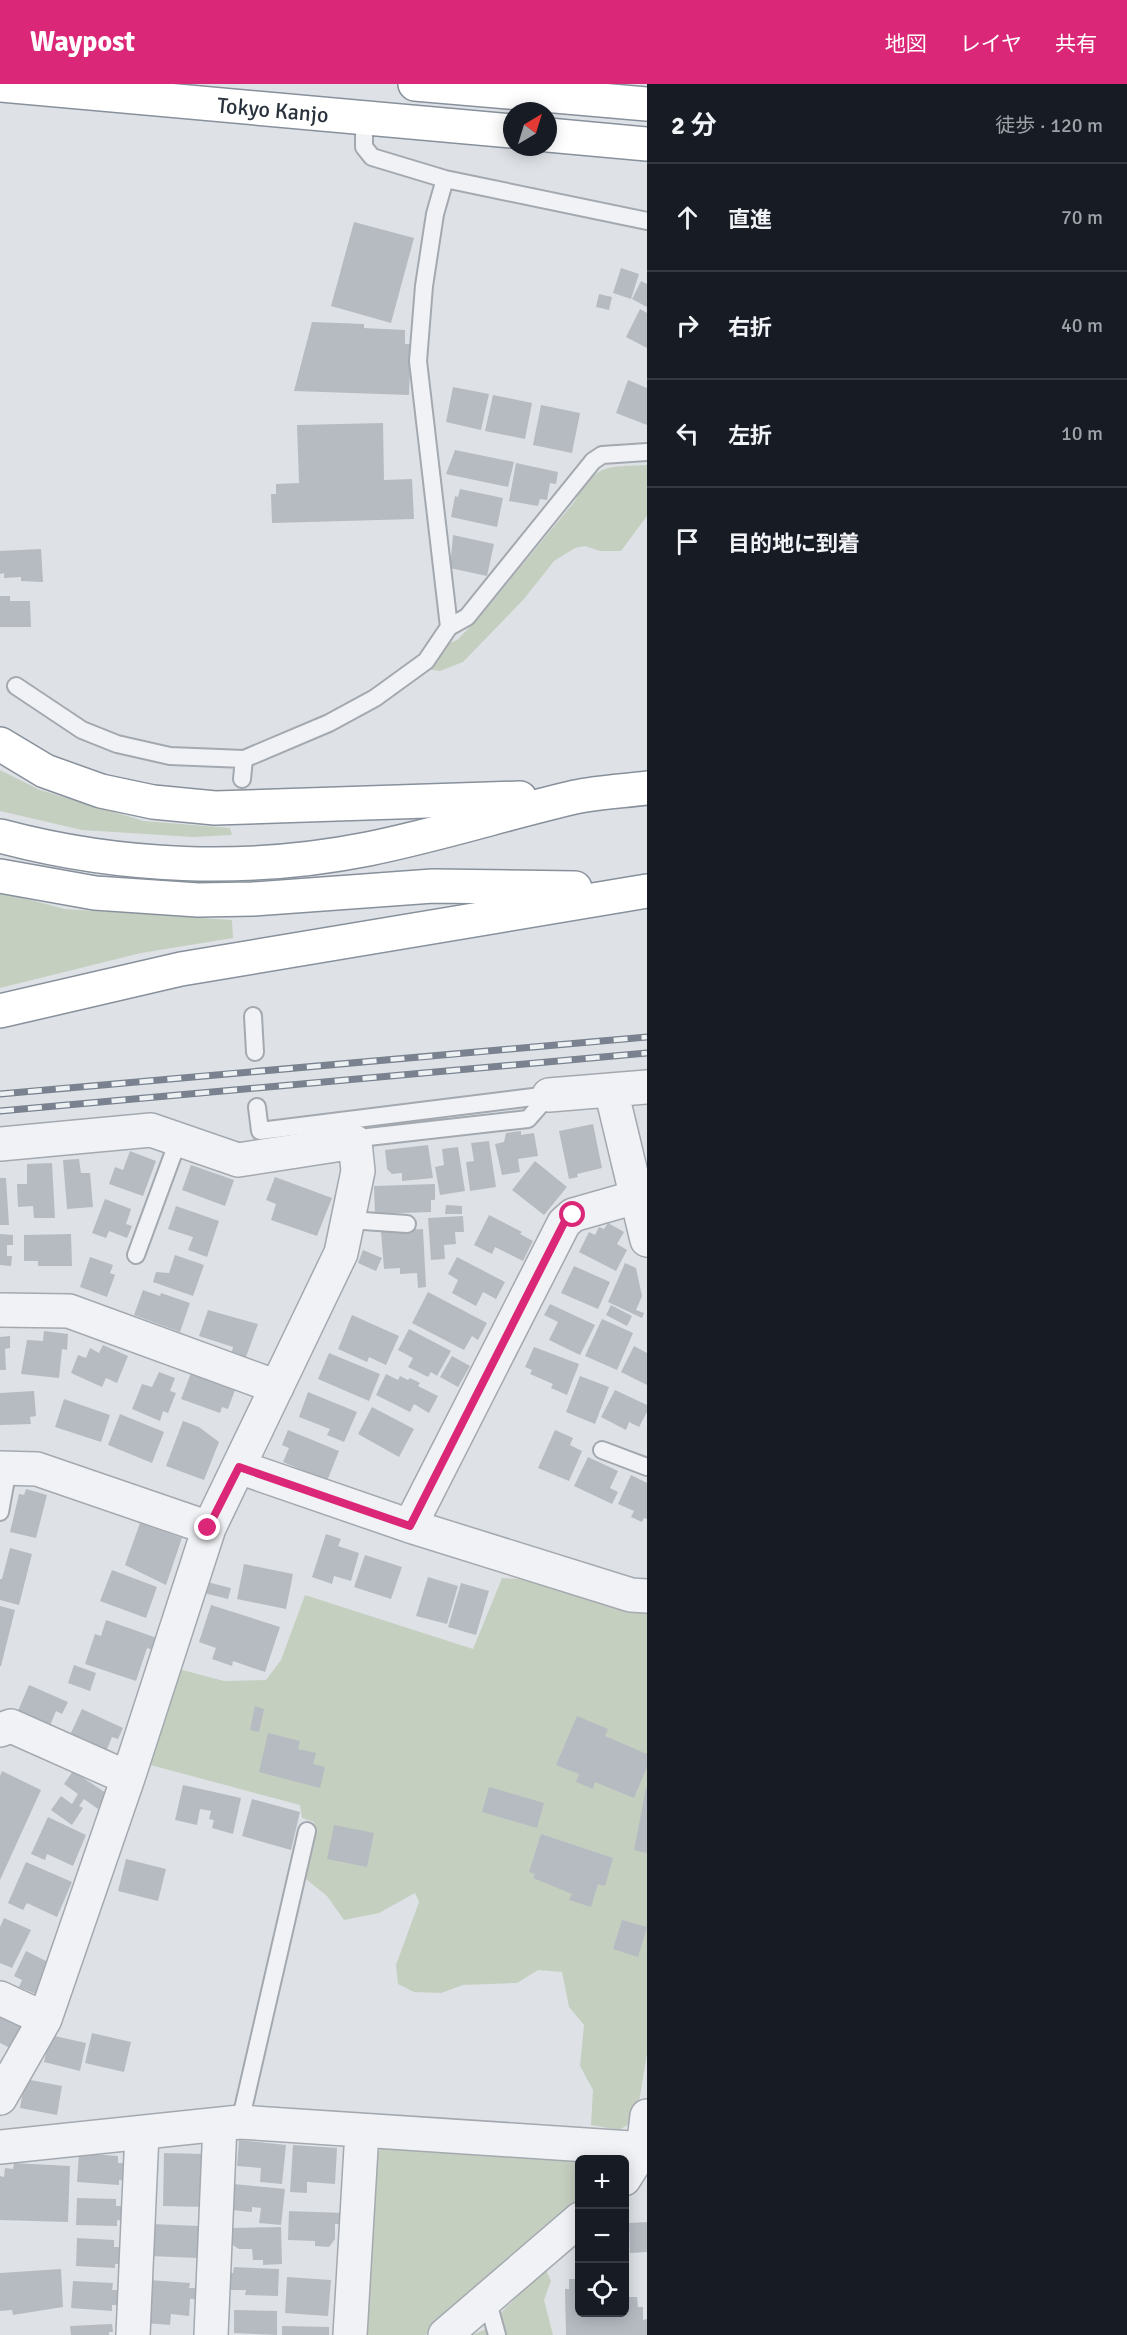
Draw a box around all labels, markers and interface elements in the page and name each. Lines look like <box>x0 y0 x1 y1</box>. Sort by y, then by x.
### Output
text: Waypost <box>30 25 135 59</box>
text: 地図 <box>885 31 927 57</box>
text: レイヤ <box>960 31 1022 57</box>
text: 共有 <box>1055 31 1097 57</box>
street label: Tokyo Kanjo <box>216 92 330 128</box>
north arrow <box>503 102 557 156</box>
text: 2 分 <box>671 110 717 142</box>
text: 徒歩 · 120 m <box>995 113 1103 138</box>
icon: ahead <box>671 201 704 234</box>
text: 70 m <box>1061 205 1103 230</box>
text: 直進 <box>728 206 772 233</box>
icon: right <box>671 309 704 342</box>
text: 40 m <box>1061 313 1103 338</box>
text: 右折 <box>728 314 772 341</box>
icon: left <box>671 417 704 450</box>
text: 10 m <box>1061 421 1103 446</box>
text: 左折 <box>728 422 772 449</box>
icon: arrive <box>671 525 704 558</box>
text: 目的地に到着 <box>728 530 860 557</box>
route start <box>559 1201 585 1227</box>
route end <box>194 1514 220 1540</box>
map controls <box>575 2155 629 2317</box>
button: + <box>575 2155 629 2209</box>
button: − <box>575 2209 629 2263</box>
button: locate <box>575 2263 629 2317</box>

